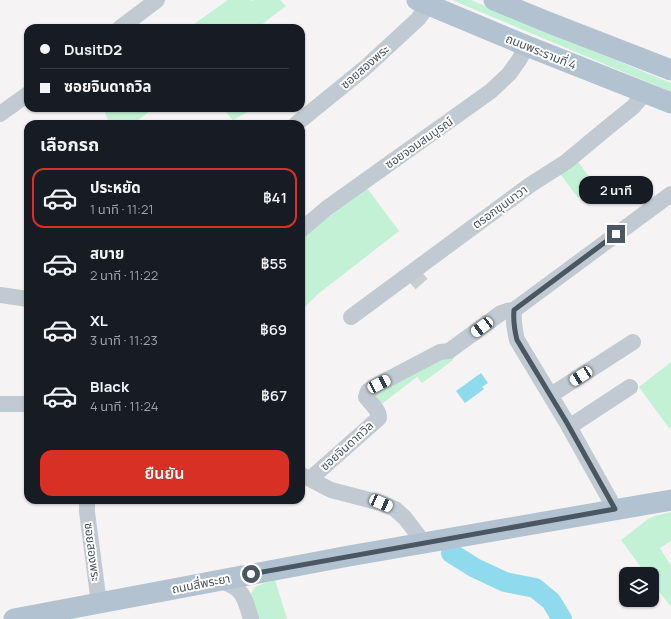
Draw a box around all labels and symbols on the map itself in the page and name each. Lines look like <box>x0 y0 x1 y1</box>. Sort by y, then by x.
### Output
street label: ถนนพระรามที่ 4 <box>503 30 579 73</box>
street label: ซอยสองพระ <box>337 41 393 92</box>
street label: ซอยจอมสมบูรณ์ <box>381 113 456 172</box>
callout: 2 นาที <box>579 176 653 204</box>
street label: ตรอกขุนนาวา <box>469 181 531 232</box>
route end <box>607 225 625 243</box>
car <box>469 315 495 339</box>
car <box>568 364 594 388</box>
car <box>366 373 392 395</box>
street label: ซอยจินดาถวิล <box>316 417 377 474</box>
car <box>368 493 394 513</box>
street label: ซอยสองพระ <box>80 522 105 582</box>
route start <box>242 565 260 583</box>
street label: ถนนสี่พระยา <box>170 570 232 597</box>

